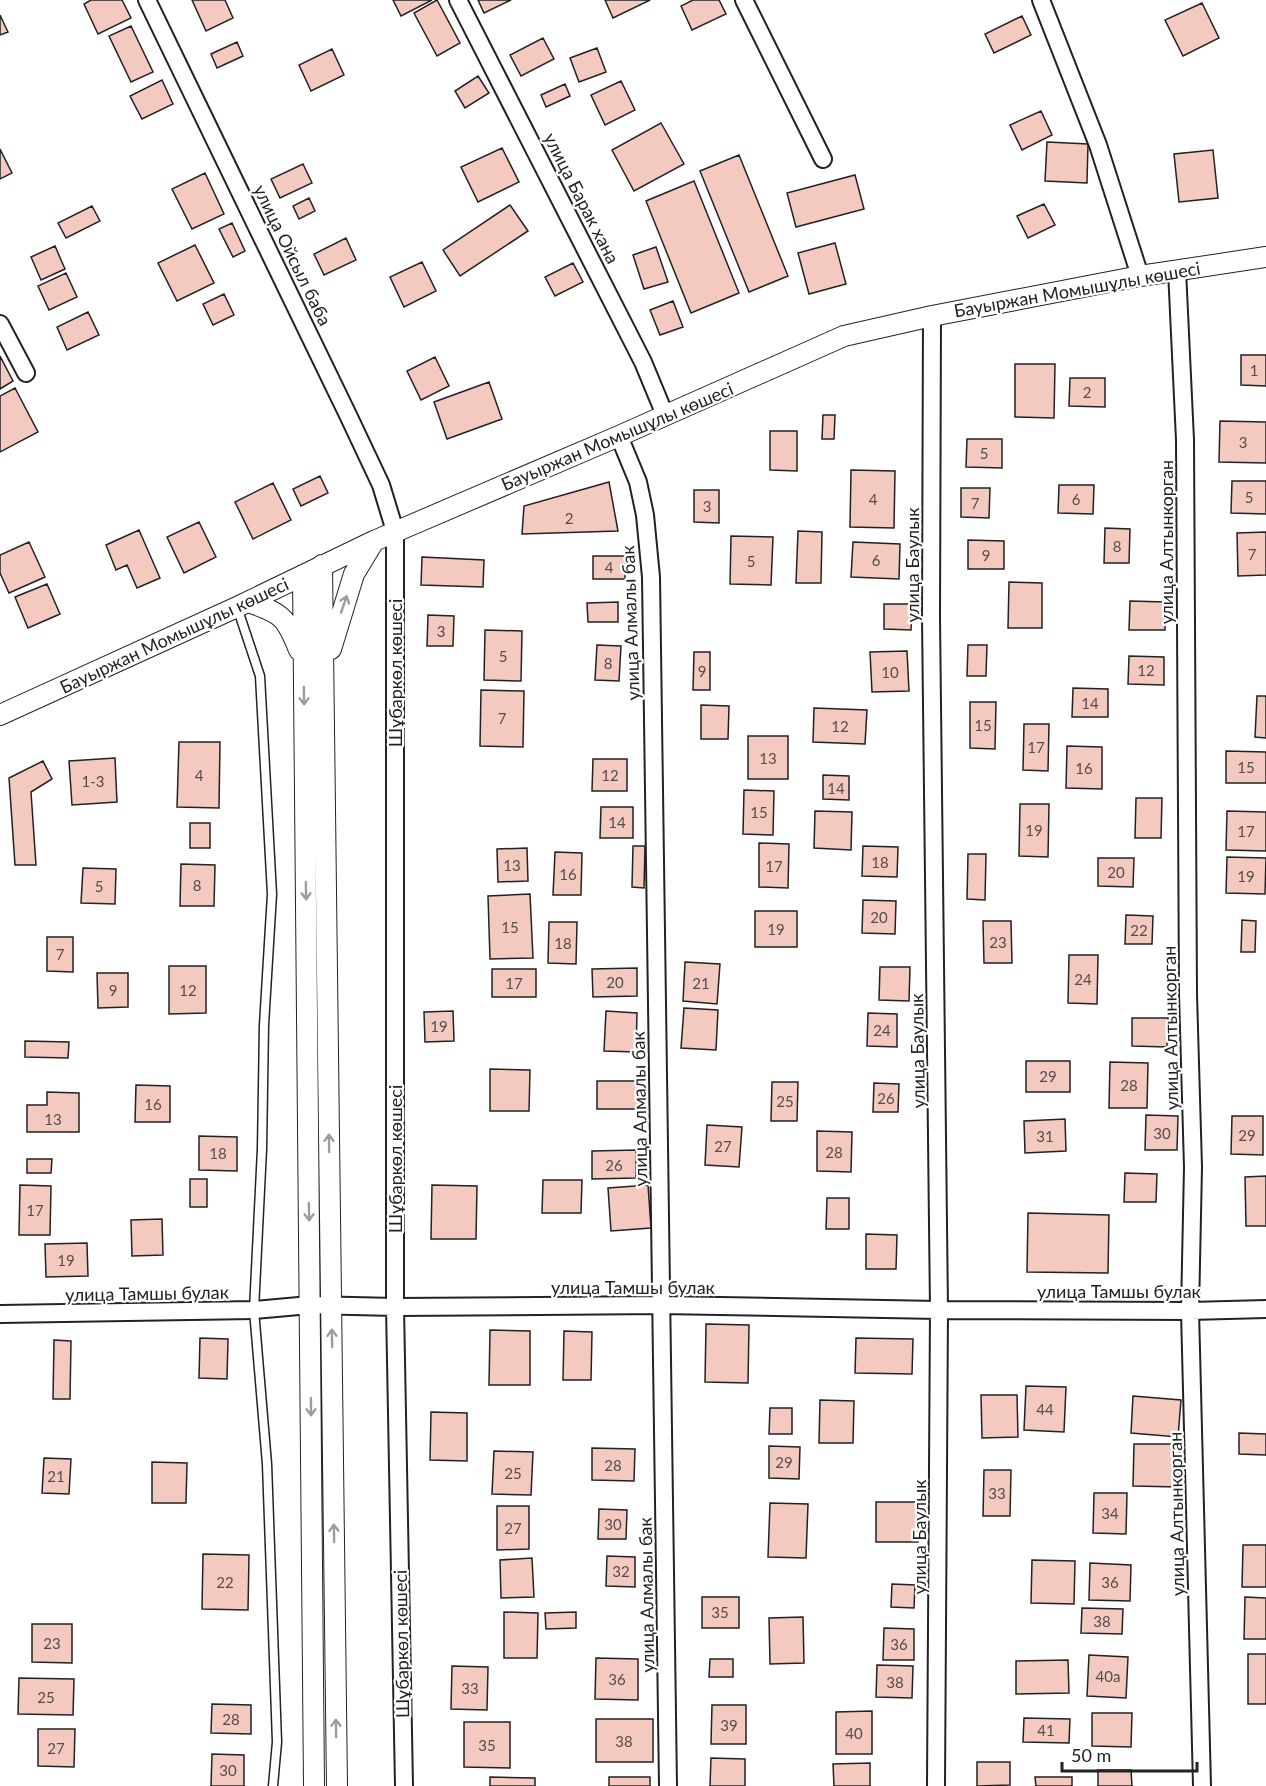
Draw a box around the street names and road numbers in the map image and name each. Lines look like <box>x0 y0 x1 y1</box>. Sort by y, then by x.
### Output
street label: улица Барак хана <box>540 129 624 267</box>
street label: улица Ойсыл баба <box>249 181 337 329</box>
street label: Бауыржан Момышұлы көшесі <box>952 256 1202 322</box>
street label: Бауыржан Момышұлы көшесі <box>498 377 736 495</box>
street label: улица Алтынкорган <box>1155 460 1177 624</box>
street label: улица Баулык <box>901 507 923 622</box>
street label: улица Алмалы бак <box>616 544 644 701</box>
street label: Бауыржан Момышұлы көшесі <box>56 572 292 698</box>
street label: Шұбаркөл көшесі <box>384 599 406 747</box>
street label: улица Алтынкорган <box>1158 946 1182 1110</box>
street label: улица Баулык <box>905 993 929 1109</box>
street label: улица Алмалы бак <box>627 1031 651 1187</box>
street label: Шұбаркөл көшесі <box>384 1085 406 1233</box>
street label: улица Тамшы булак <box>551 1276 716 1298</box>
street label: улица Тамшы булак <box>1037 1280 1202 1302</box>
street label: улица Тамшы булак <box>65 1281 230 1305</box>
street label: улица Алтынкорган <box>1164 1432 1188 1596</box>
street label: улица Баулык <box>908 1479 930 1594</box>
street label: улица Алмалы бак <box>634 1517 658 1673</box>
street label: Шұбаркөл көшесі <box>389 1570 413 1718</box>

